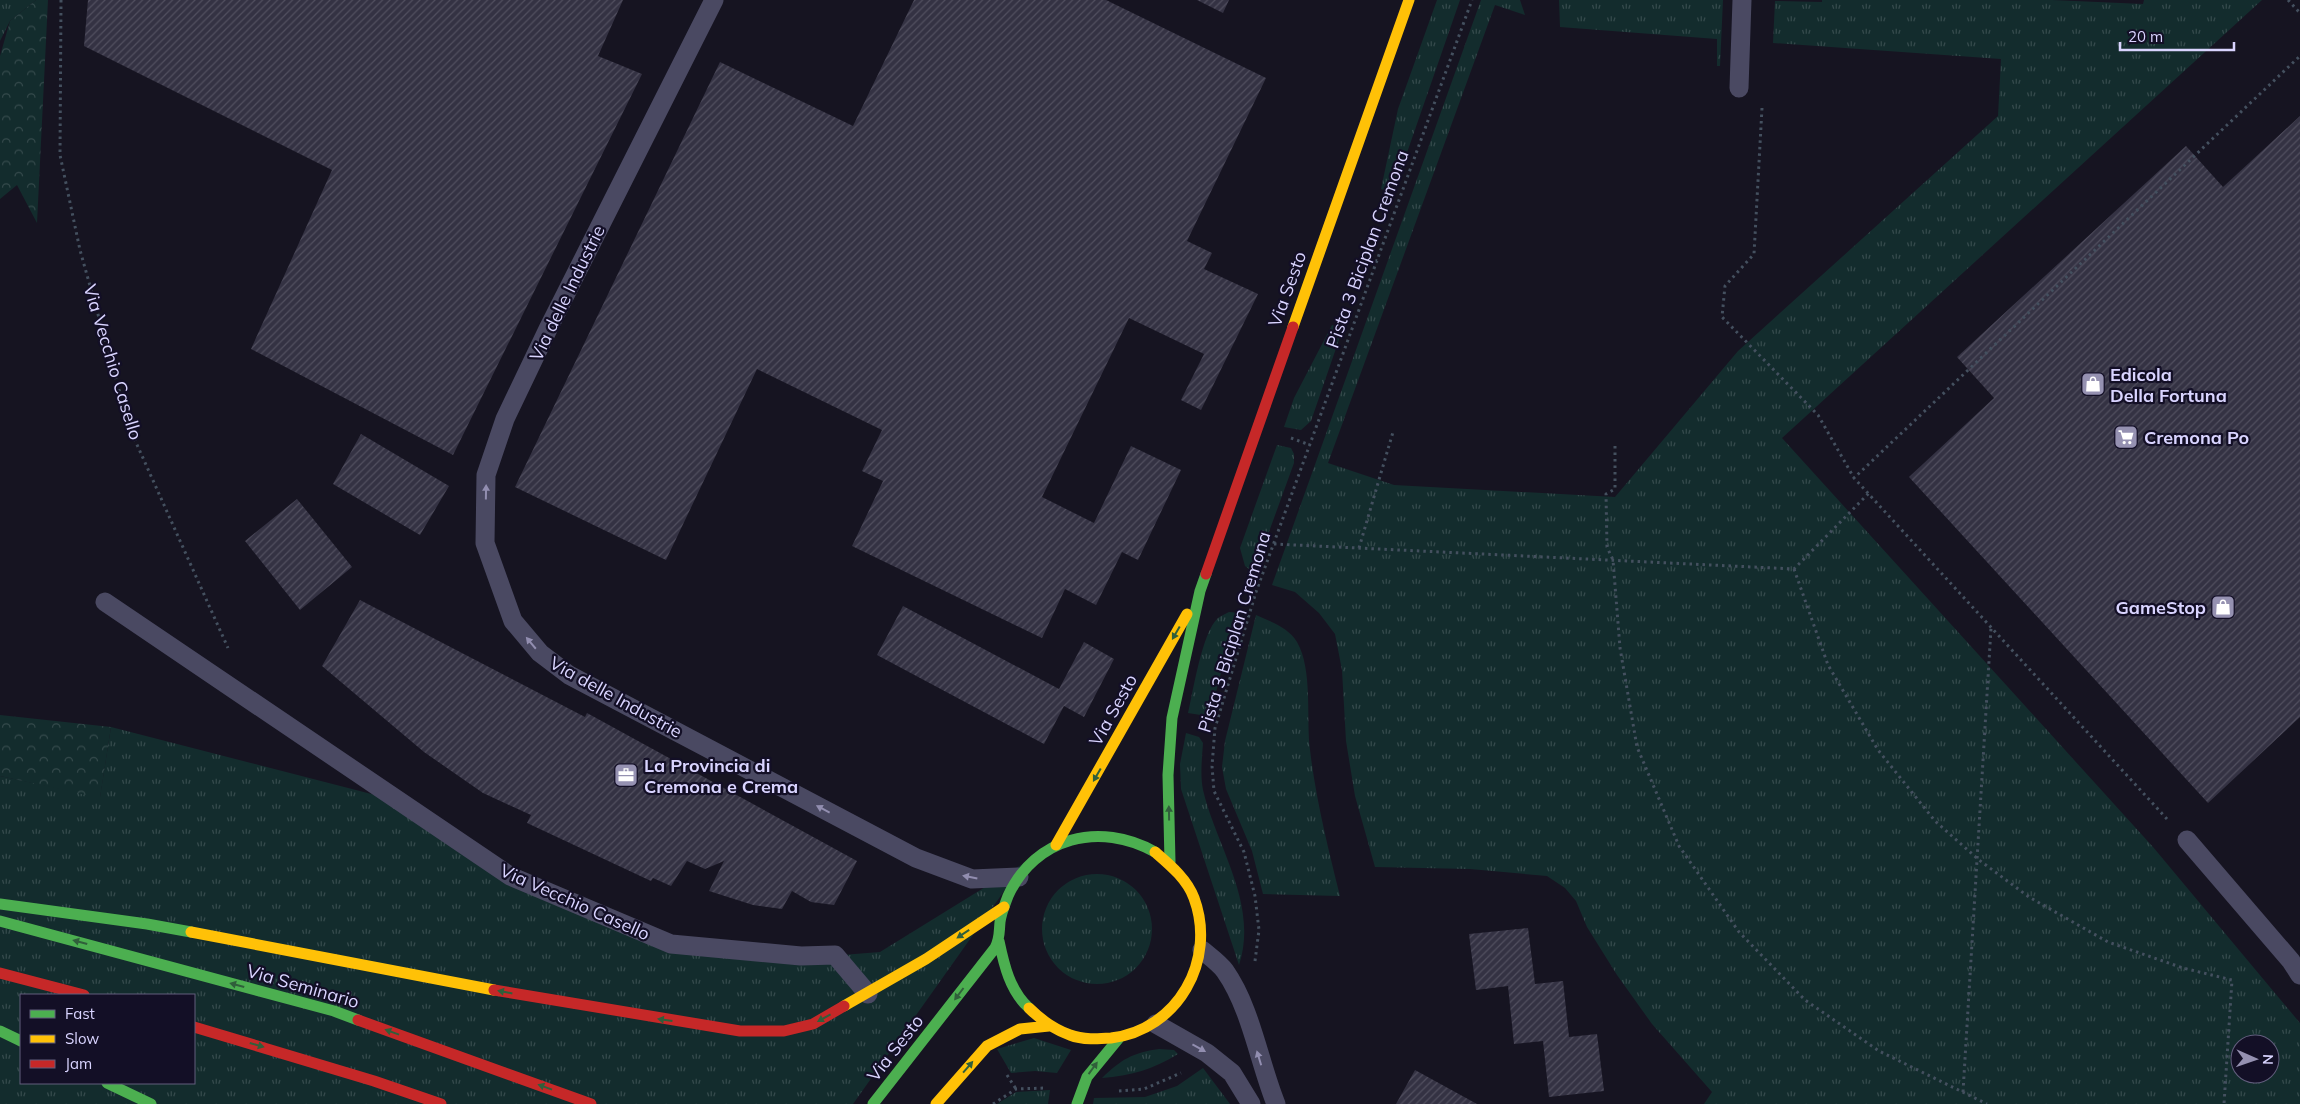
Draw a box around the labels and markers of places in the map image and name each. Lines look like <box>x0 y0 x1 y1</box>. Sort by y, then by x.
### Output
place label: Edicola Della Fortuna <box>2110 363 2227 407</box>
shop icon: Edicola Della Fortuna <box>2080 371 2106 397</box>
supermarket icon: Cremona Po <box>2113 424 2139 450</box>
place label: Cremona Po <box>2144 426 2249 449</box>
shop icon: GameStop <box>2210 594 2236 620</box>
place label: GameStop <box>2115 596 2206 619</box>
place label: La Provincia di Cremona e Crema <box>644 754 798 798</box>
office icon: La Provincia di Cremona e Crema <box>613 762 639 788</box>

